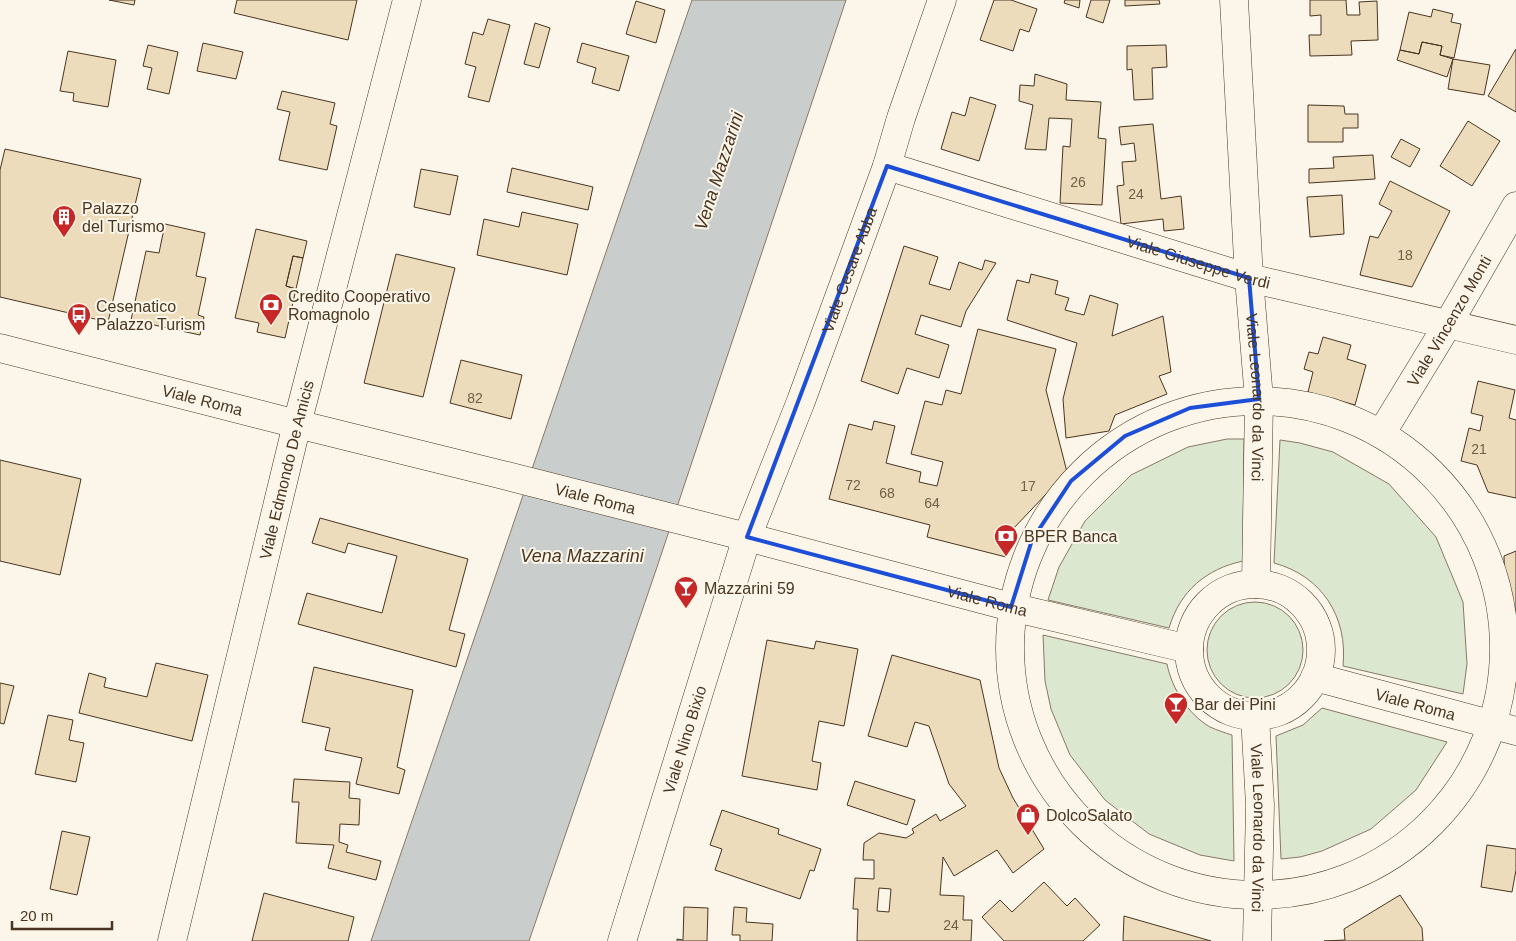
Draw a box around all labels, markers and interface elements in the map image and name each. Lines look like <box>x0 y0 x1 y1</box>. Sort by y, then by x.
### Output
water label: Vena Mazzarini <box>690 108 748 233</box>
house number: 26 <box>1070 174 1086 190</box>
house number: 24 <box>1128 186 1144 202</box>
place label: Palazzo del Turismo <box>82 200 165 235</box>
building icon: Palazzo del Turismo <box>51 204 77 238</box>
street label: Viale Cesare Abba <box>818 205 880 335</box>
street label: Viale Giuseppe Verdi <box>1125 232 1272 291</box>
house number: 18 <box>1397 247 1413 263</box>
street label: Viale Vincenzo Monti <box>1404 252 1494 389</box>
place label: Credito Cooperativo Romagnolo <box>288 288 430 323</box>
bank icon: Credito Cooperativo Romagnolo <box>258 292 284 326</box>
place label: Cesenatico Palazzo Turism <box>96 298 205 333</box>
bus stop icon: Cesenatico Palazzo Turism <box>66 302 92 336</box>
street label: Viale Leonardo da Vinci <box>1243 312 1268 482</box>
street label: Viale Edmondo De Amicis <box>256 378 317 561</box>
street label: Viale Roma <box>160 381 245 418</box>
house number: 82 <box>467 390 483 406</box>
house number: 21 <box>1471 441 1487 457</box>
house number: 72 <box>845 477 861 493</box>
house number: 17 <box>1020 478 1036 494</box>
street label: Viale Roma <box>553 480 637 517</box>
house number: 68 <box>879 485 895 501</box>
house number: 64 <box>924 495 940 511</box>
bank icon: BPER Banca <box>993 523 1019 557</box>
place label: BPER Banca <box>1024 528 1117 545</box>
water label: Vena Mazzarini <box>520 546 645 566</box>
bar icon: Mazzarini 59 <box>673 575 699 609</box>
place label: Mazzarini 59 <box>704 580 795 597</box>
street label: Viale Roma <box>945 582 1029 619</box>
street label: Viale Nino Bixio <box>660 683 709 795</box>
street label: Viale Roma <box>1373 685 1458 723</box>
bar icon: Bar dei Pini <box>1163 691 1189 725</box>
place label: Bar dei Pini <box>1194 696 1276 713</box>
street label: Viale Leonardo da Vinci <box>1248 743 1269 912</box>
shop icon: DolcoSalato <box>1015 802 1041 836</box>
place label: DolcoSalato <box>1046 807 1132 824</box>
scale bar <box>12 898 112 930</box>
text: 20 m <box>20 907 53 924</box>
house number: 24 <box>943 917 959 933</box>

